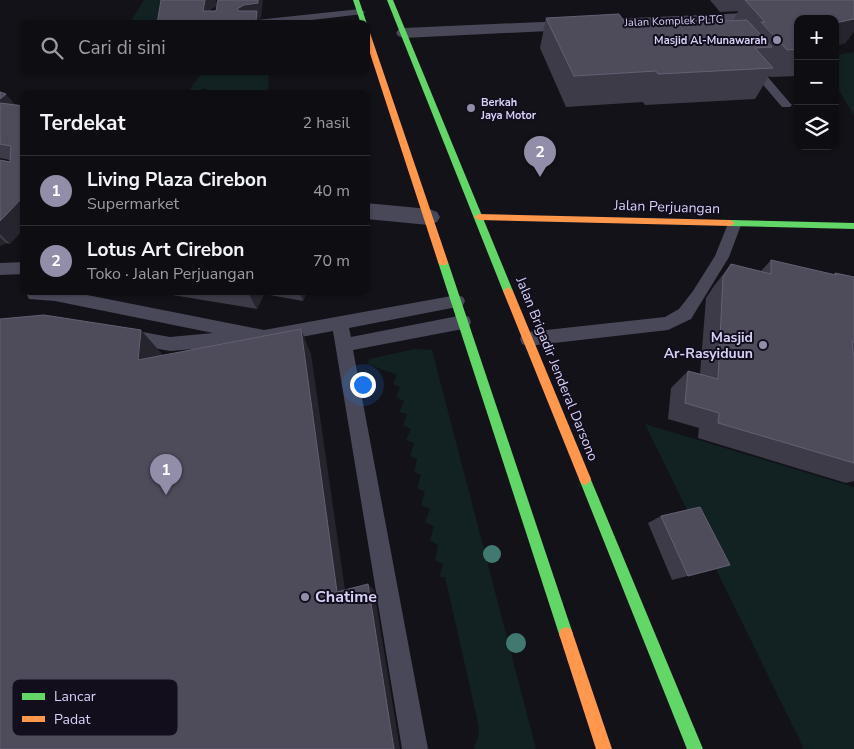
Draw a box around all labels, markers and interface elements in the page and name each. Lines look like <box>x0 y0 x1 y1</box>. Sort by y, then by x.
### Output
street label: Jalan Komplek PLTG <box>623 12 724 30</box>
map controls <box>794 15 839 150</box>
button: + <box>794 15 839 60</box>
search box <box>20 20 370 75</box>
place label: Masjid Al-Munawarah <box>654 33 767 48</box>
icon: search <box>38 34 66 62</box>
marker: Masjid Al-Munawarah <box>771 34 783 46</box>
text: Cari di sini <box>78 35 166 61</box>
button: − <box>794 60 839 105</box>
place label: Berkah Jaya Motor <box>480 95 537 123</box>
marker: Berkah Jaya Motor <box>465 102 477 114</box>
button: layers <box>794 105 839 150</box>
text: Terdekat <box>40 109 126 137</box>
text: 2 hasil <box>303 112 350 134</box>
pin: 2 <box>524 136 556 177</box>
text: Living Plaza Cirebon <box>87 167 267 193</box>
text: 1 <box>51 180 61 202</box>
text: 40 m <box>313 180 350 202</box>
text: Supermarket <box>87 193 179 215</box>
street label: Jalan Perjuangan <box>613 196 720 218</box>
text: Lotus Art Cirebon <box>87 237 244 263</box>
text: 2 <box>51 250 61 272</box>
text: 70 m <box>313 250 350 272</box>
text: Toko · Jalan Perjuangan <box>87 263 254 285</box>
street label: Jalan Brigadir Jenderal Darsono <box>511 273 603 464</box>
place label: Masjid Ar-Rasyiduun <box>664 328 753 363</box>
marker: Masjid Ar-Rasyiduun <box>757 339 769 351</box>
your location <box>350 372 376 398</box>
pin: 1 <box>150 454 182 495</box>
place label: Chatime <box>315 586 377 608</box>
marker: Chatime <box>299 591 311 603</box>
legend <box>12 679 178 736</box>
text: Lancar <box>54 687 96 706</box>
text: Padat <box>54 710 91 729</box>

